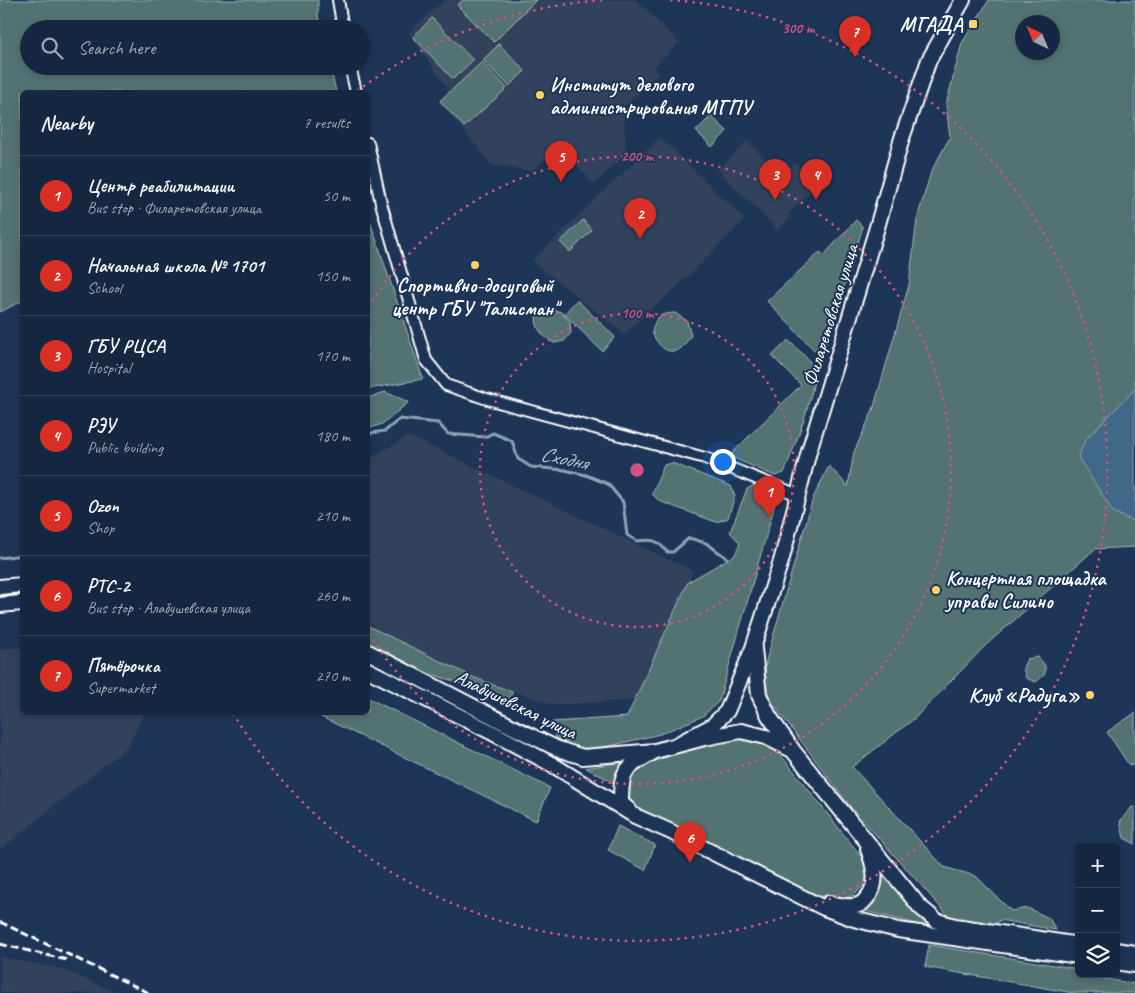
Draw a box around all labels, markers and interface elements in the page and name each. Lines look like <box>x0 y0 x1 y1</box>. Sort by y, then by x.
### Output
place label: МГАДА <box>900 12 964 37</box>
north arrow <box>1015 15 1060 60</box>
pin: 7 <box>839 16 871 57</box>
marker: МГАДА <box>967 18 979 30</box>
text: 300 m <box>782 19 816 38</box>
search box <box>20 20 370 75</box>
icon: search <box>38 34 66 62</box>
text: Search here <box>78 36 155 60</box>
place label: Институт делового администрирования МГПУ <box>550 72 755 120</box>
marker: Институт делового администрирования МГПУ <box>534 89 546 101</box>
text: Nearby <box>40 110 93 136</box>
text: 7 results <box>303 113 350 133</box>
pin: 5 <box>545 141 577 182</box>
text: 200 m <box>621 147 655 166</box>
pin: 3 <box>759 159 791 200</box>
pin: 4 <box>800 159 832 200</box>
text: Центр реабилитации <box>87 174 234 198</box>
text: 1 <box>52 186 60 206</box>
text: 50 m <box>323 186 350 206</box>
text: Bus stop · Филаретовская улица <box>87 198 261 218</box>
pin: 2 <box>624 198 656 239</box>
street label: Филаретовская улица <box>797 239 864 389</box>
text: Начальная школа № 1701 <box>87 254 264 278</box>
marker: Спортивно-досуговый центр ГБУ "Талисман" <box>469 259 481 271</box>
text: 2 <box>52 266 60 286</box>
text: 150 m <box>316 266 350 286</box>
place label: Спортивно-досуговый центр ГБУ "Талисман" <box>392 273 562 321</box>
text: School <box>87 278 121 298</box>
text: 100 m <box>621 304 655 323</box>
text: ГБУ РЦСА <box>87 334 165 358</box>
text: 3 <box>52 346 60 366</box>
text: 170 m <box>316 346 350 366</box>
text: Hospital <box>87 358 131 378</box>
text: РЭУ <box>87 414 115 438</box>
text: 4 <box>52 426 60 446</box>
text: 180 m <box>316 426 350 446</box>
text: Public building <box>87 438 163 458</box>
water label: Сходня <box>538 440 593 476</box>
your location <box>710 449 736 475</box>
centre of rings <box>628 461 646 479</box>
pin: 1 <box>753 476 785 517</box>
text: Ozon <box>87 494 119 518</box>
text: 5 <box>53 506 59 526</box>
text: 210 m <box>316 506 350 526</box>
text: Shop <box>87 518 114 538</box>
place label: Концертная площадка управы Силино <box>944 566 1108 614</box>
text: РТС-2 <box>87 574 130 598</box>
marker: Концертная площадка управы Силино <box>930 584 942 596</box>
text: 6 <box>52 586 60 606</box>
text: 260 m <box>316 586 350 606</box>
text: Bus stop · Алабушевская улица <box>87 598 250 618</box>
text: Пятёрочка <box>87 654 160 678</box>
street label: Алабушевская улица <box>451 664 583 746</box>
text: 7 <box>52 666 60 686</box>
text: 270 m <box>316 666 350 686</box>
text: Supermarket <box>87 678 155 698</box>
place label: Клуб «Радуга» <box>969 683 1081 709</box>
marker: Клуб «Радуга» <box>1084 689 1096 701</box>
pin: 6 <box>674 822 706 863</box>
map controls <box>1075 843 1120 978</box>
button: + <box>1075 843 1120 888</box>
button: − <box>1075 888 1120 933</box>
button: layers <box>1075 933 1120 978</box>

